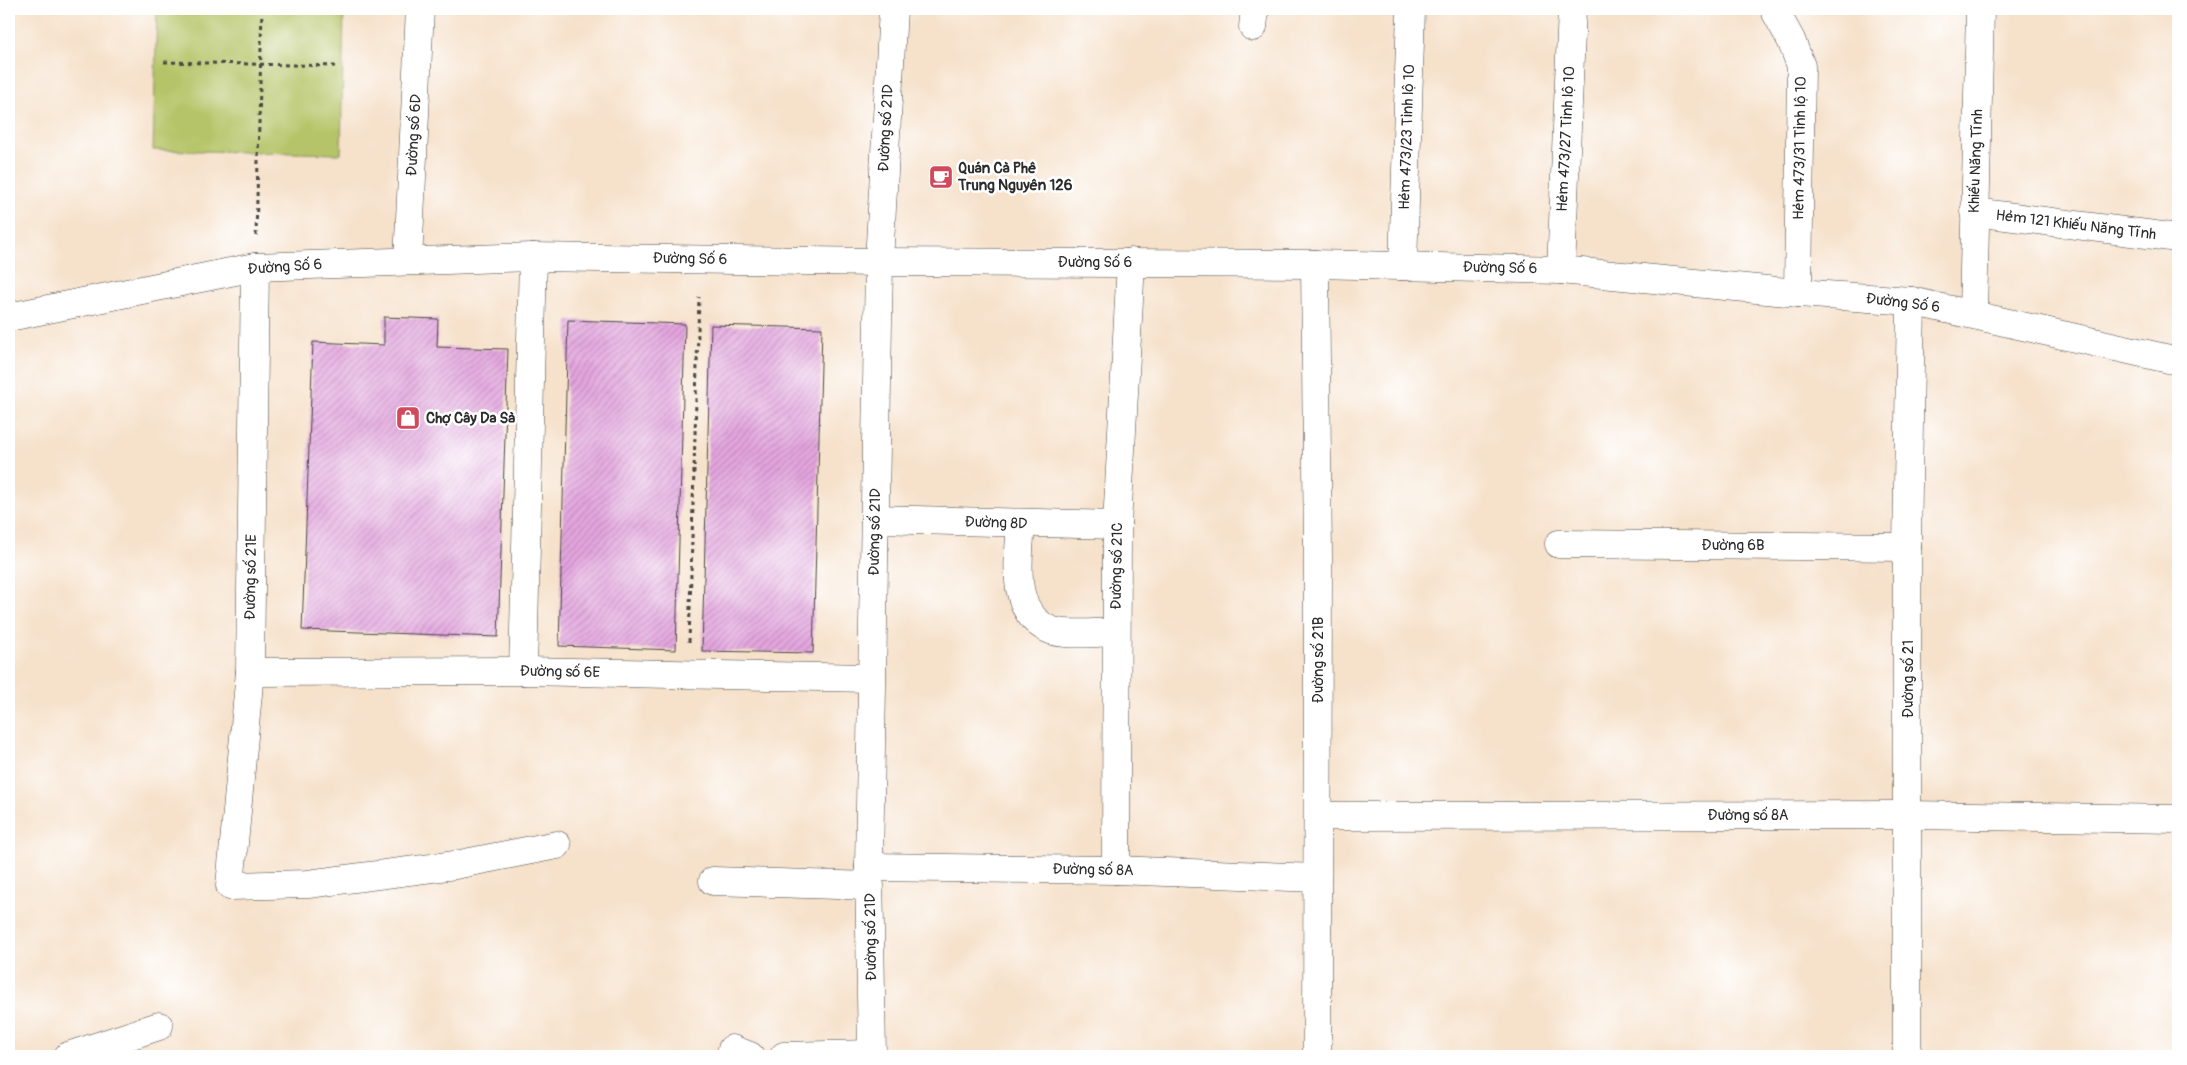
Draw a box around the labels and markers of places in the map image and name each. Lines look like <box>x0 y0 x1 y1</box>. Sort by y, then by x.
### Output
place label: Quán Cà Phê Trung Nguyên 126 <box>957 159 1073 195</box>
cafe icon: Quán Cà Phê Trung Nguyên 126 <box>928 164 954 190</box>
shop icon: Chợ Cây Da Sà <box>395 405 421 431</box>
place label: Chợ Cây Da Sà <box>426 409 515 428</box>

